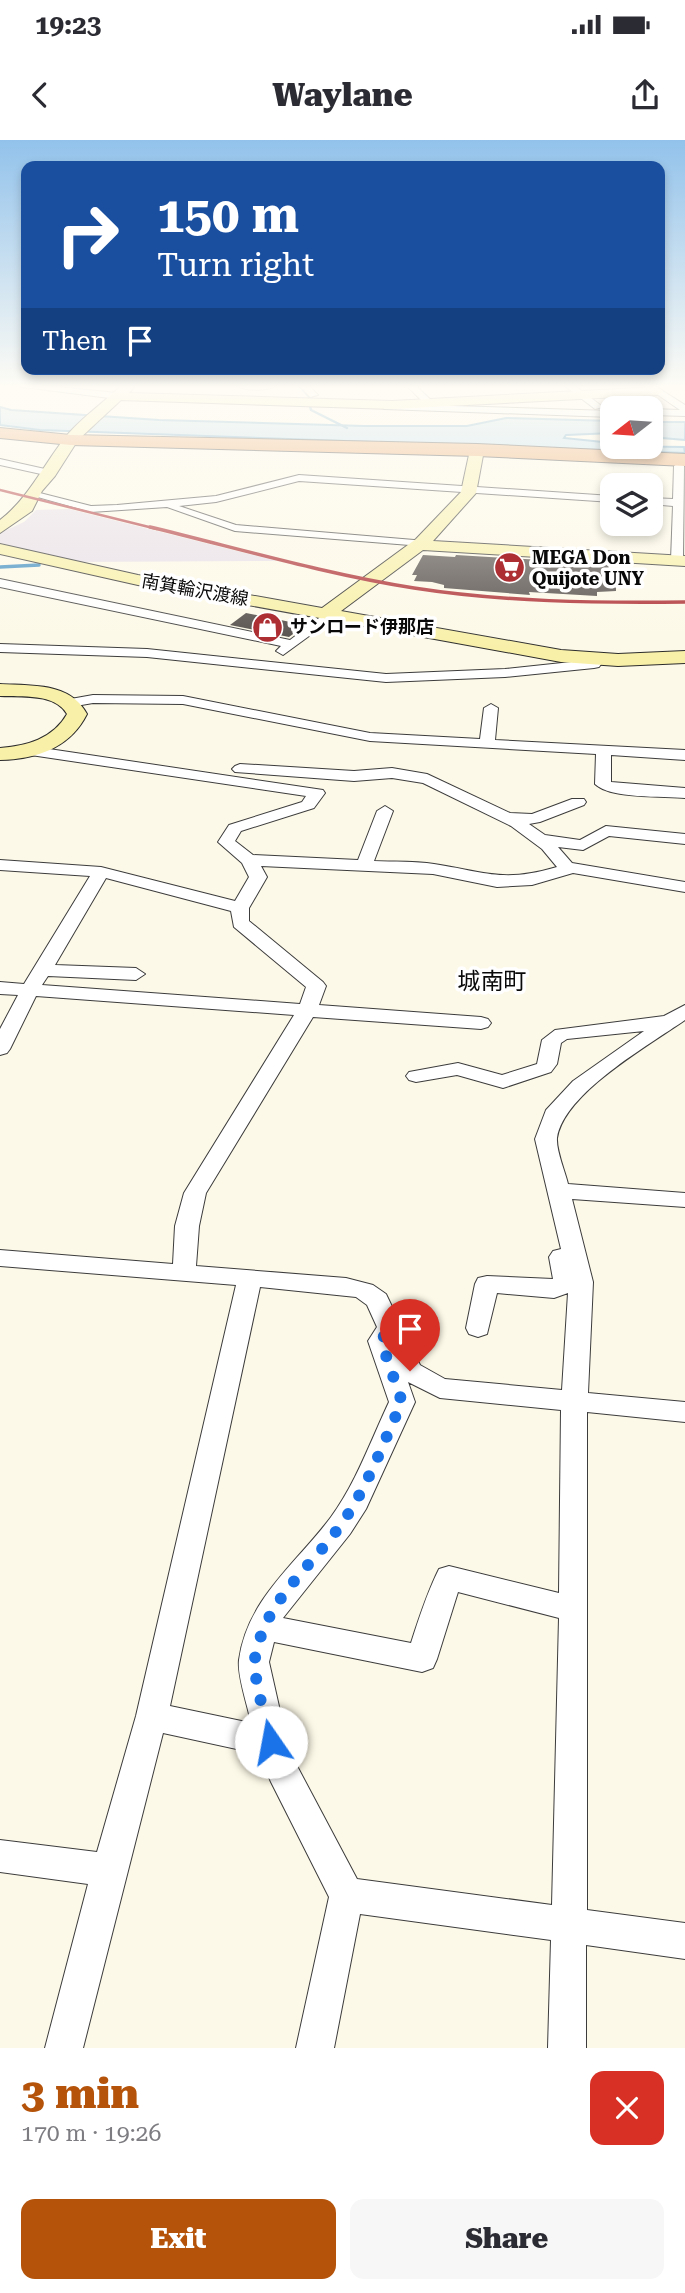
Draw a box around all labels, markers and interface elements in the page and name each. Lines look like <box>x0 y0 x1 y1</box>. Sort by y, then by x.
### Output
text: 19:23 <box>35 10 101 40</box>
icon: back <box>21 76 59 114</box>
text: Waylane <box>272 76 413 114</box>
icon: share <box>626 76 664 114</box>
text: 150 m <box>157 187 299 244</box>
icon: right <box>42 189 133 280</box>
text: Turn right <box>157 246 314 284</box>
icon: arrive <box>121 322 159 360</box>
text: Then <box>42 326 107 356</box>
north arrow <box>600 396 663 458</box>
map controls <box>600 396 663 536</box>
button: layers <box>600 473 663 536</box>
place label: MEGA Don Quijote UNY <box>532 547 645 589</box>
supermarket icon: MEGA Don Quijote UNY <box>492 551 526 585</box>
street label: 南箕輪沢渡線 <box>140 570 250 609</box>
shop icon: サンロード伊那店 <box>250 610 284 644</box>
place label: サンロード伊那店 <box>290 616 434 637</box>
district label: 城南町 <box>458 968 527 995</box>
pin <box>380 1299 440 1371</box>
icon: arrive <box>391 1310 429 1348</box>
position arrow <box>234 1705 308 1779</box>
text: 3 min <box>21 2069 139 2118</box>
button: close <box>590 2071 664 2145</box>
text: 170 m · 19:26 <box>21 2120 161 2147</box>
button: Exit <box>21 2199 336 2279</box>
button: Share <box>350 2199 664 2279</box>

